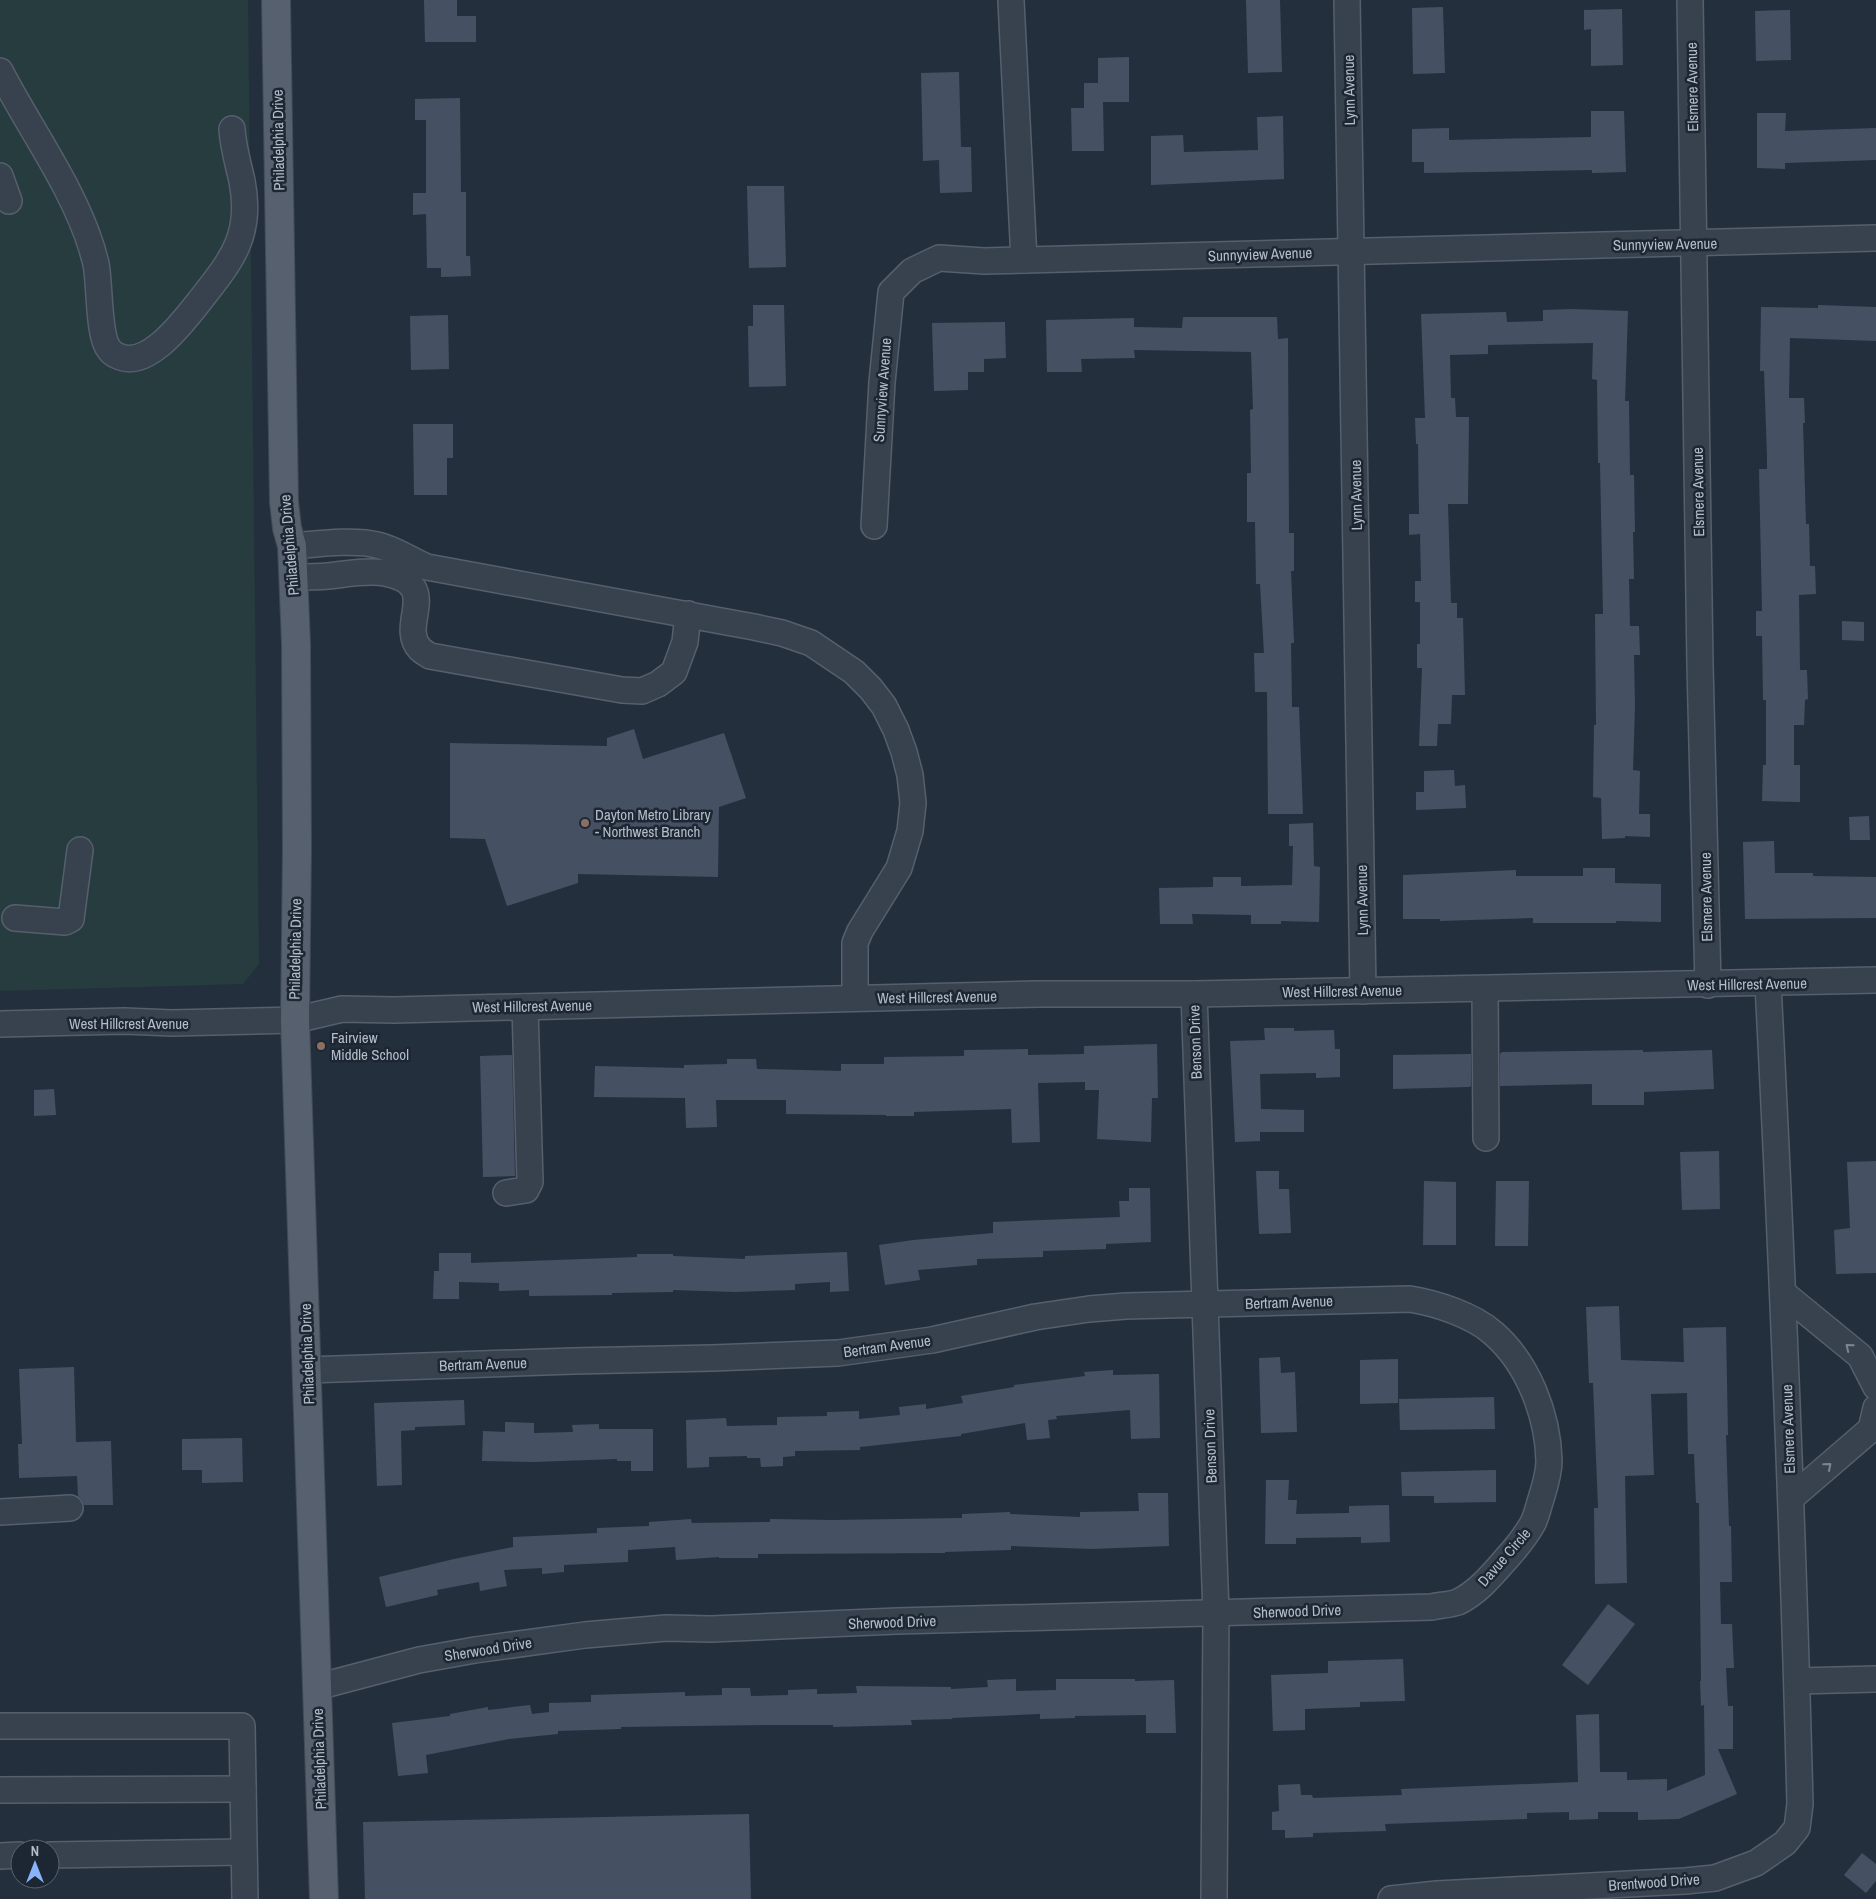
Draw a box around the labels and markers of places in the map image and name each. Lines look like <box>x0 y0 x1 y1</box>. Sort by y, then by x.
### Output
place label: Dayton Metro Library - Northwest Branch <box>595 804 711 842</box>
marker: Dayton Metro Library - Northwest Branch <box>579 817 591 829</box>
place label: Fairview Middle School <box>331 1027 409 1065</box>
marker: Fairview Middle School <box>315 1040 327 1052</box>

